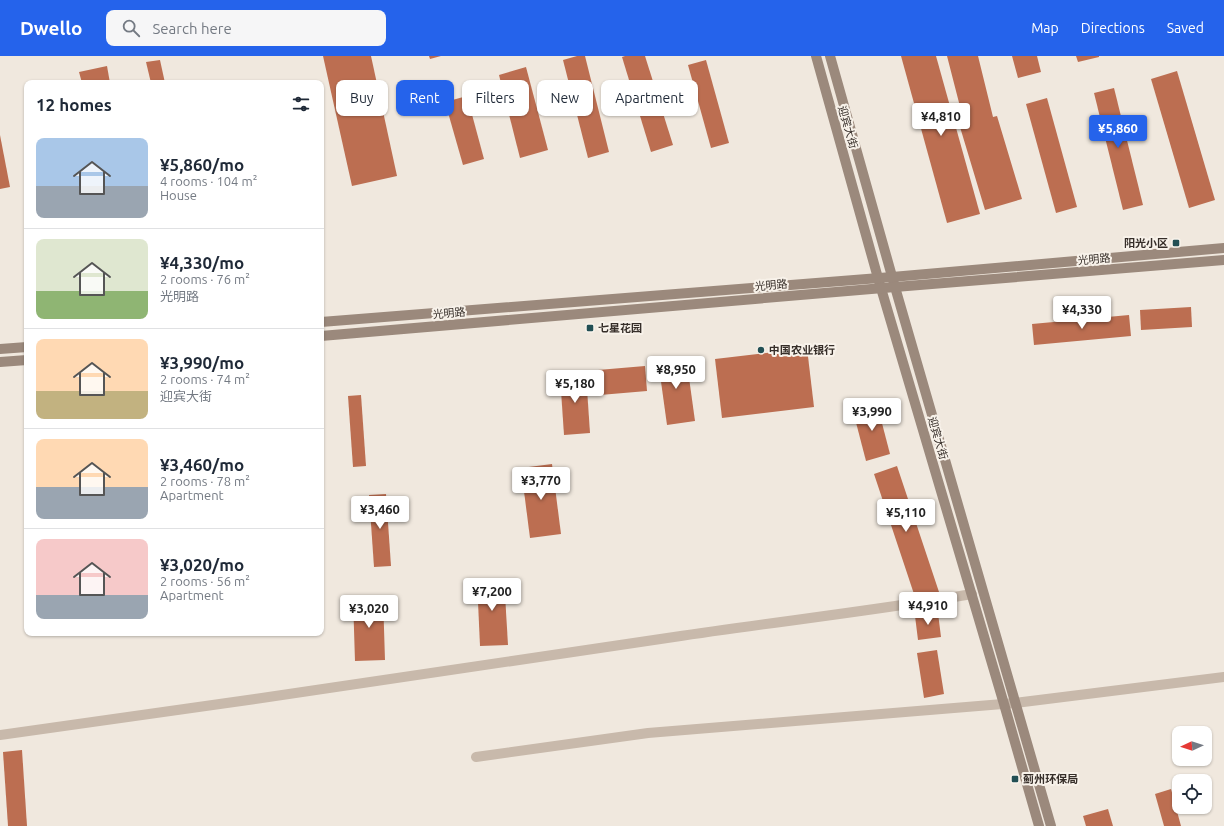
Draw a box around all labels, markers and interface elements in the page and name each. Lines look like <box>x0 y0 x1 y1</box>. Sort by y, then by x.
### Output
search box <box>106 10 386 46</box>
text: Dwello <box>20 17 82 39</box>
icon: search <box>120 17 142 39</box>
text: Search here <box>152 20 232 37</box>
text: Map <box>1031 20 1059 36</box>
text: Directions <box>1081 20 1145 36</box>
text: Saved <box>1167 20 1204 36</box>
chip: Buy <box>336 80 388 116</box>
chip: Rent <box>396 80 454 116</box>
chip: Filters <box>462 80 529 116</box>
chip: New <box>537 80 593 116</box>
chip: Apartment <box>601 80 698 116</box>
icon: filters <box>290 93 312 115</box>
text: 12 homes <box>36 95 112 114</box>
pin: ¥4,810 <box>908 103 974 137</box>
street label: 迎宾大街 <box>836 104 860 150</box>
text: ¥4,810 <box>921 109 961 123</box>
pin: ¥5,860 <box>1085 115 1151 149</box>
text: ¥5,860 <box>1098 121 1138 135</box>
icon: home <box>68 154 116 202</box>
text: ¥5,860/mo <box>160 155 244 174</box>
text: 4 rooms · 104 m² <box>160 174 257 188</box>
text: House <box>160 188 197 202</box>
place label: 阳光小区 <box>1124 237 1168 249</box>
marker: 阳光小区 <box>1171 238 1181 248</box>
street label: 光明路 <box>1077 252 1111 266</box>
text: ¥4,330/mo <box>160 253 244 272</box>
icon: home <box>68 255 116 303</box>
text: 2 rooms · 76 m² <box>160 272 250 286</box>
street label: 光明路 <box>754 278 788 292</box>
text: 光明路 <box>160 289 199 303</box>
pin: ¥4,330 <box>1049 296 1115 330</box>
text: ¥4,330 <box>1062 302 1102 316</box>
street label: 光明路 <box>432 306 466 320</box>
place label: 七星花园 <box>598 322 642 334</box>
marker: 七星花园 <box>585 323 595 333</box>
place label: 中国农业银行 <box>769 344 835 356</box>
marker: 中国农业银行 <box>756 345 766 355</box>
text: ¥3,990/mo <box>160 353 244 372</box>
icon: home <box>68 355 116 403</box>
pin: ¥8,950 <box>643 356 709 390</box>
text: ¥8,950 <box>656 362 696 376</box>
pin: ¥5,180 <box>542 370 608 404</box>
text: 2 rooms · 74 m² <box>160 372 250 386</box>
text: ¥5,180 <box>555 376 595 390</box>
text: 迎宾大街 <box>160 389 212 403</box>
pin: ¥3,990 <box>839 398 905 432</box>
text: ¥3,990 <box>852 404 892 418</box>
street label: 迎宾大街 <box>926 415 950 461</box>
icon: home <box>68 455 116 503</box>
text: ¥3,460/mo <box>160 455 244 474</box>
pin: ¥3,770 <box>508 467 574 501</box>
text: ¥3,770 <box>521 473 561 487</box>
text: 2 rooms · 78 m² <box>160 474 250 488</box>
text: Apartment <box>160 488 224 502</box>
pin: ¥3,460 <box>347 496 413 530</box>
pin: ¥5,110 <box>873 499 939 533</box>
text: ¥3,460 <box>360 502 400 516</box>
text: ¥5,110 <box>886 505 926 519</box>
icon: home <box>68 555 116 603</box>
text: ¥3,020/mo <box>160 555 244 574</box>
text: 2 rooms · 56 m² <box>160 574 250 588</box>
pin: ¥7,200 <box>459 578 525 612</box>
text: ¥7,200 <box>472 584 512 598</box>
text: Apartment <box>160 588 224 602</box>
pin: ¥4,910 <box>895 592 961 626</box>
pin: ¥3,020 <box>336 595 402 629</box>
text: ¥4,910 <box>908 598 948 612</box>
text: ¥3,020 <box>349 601 389 615</box>
north arrow <box>1172 726 1212 766</box>
map controls <box>1172 726 1212 814</box>
place label: 蓟州环保局 <box>1023 773 1078 785</box>
marker: 蓟州环保局 <box>1010 774 1020 784</box>
button: locate <box>1172 774 1212 814</box>

